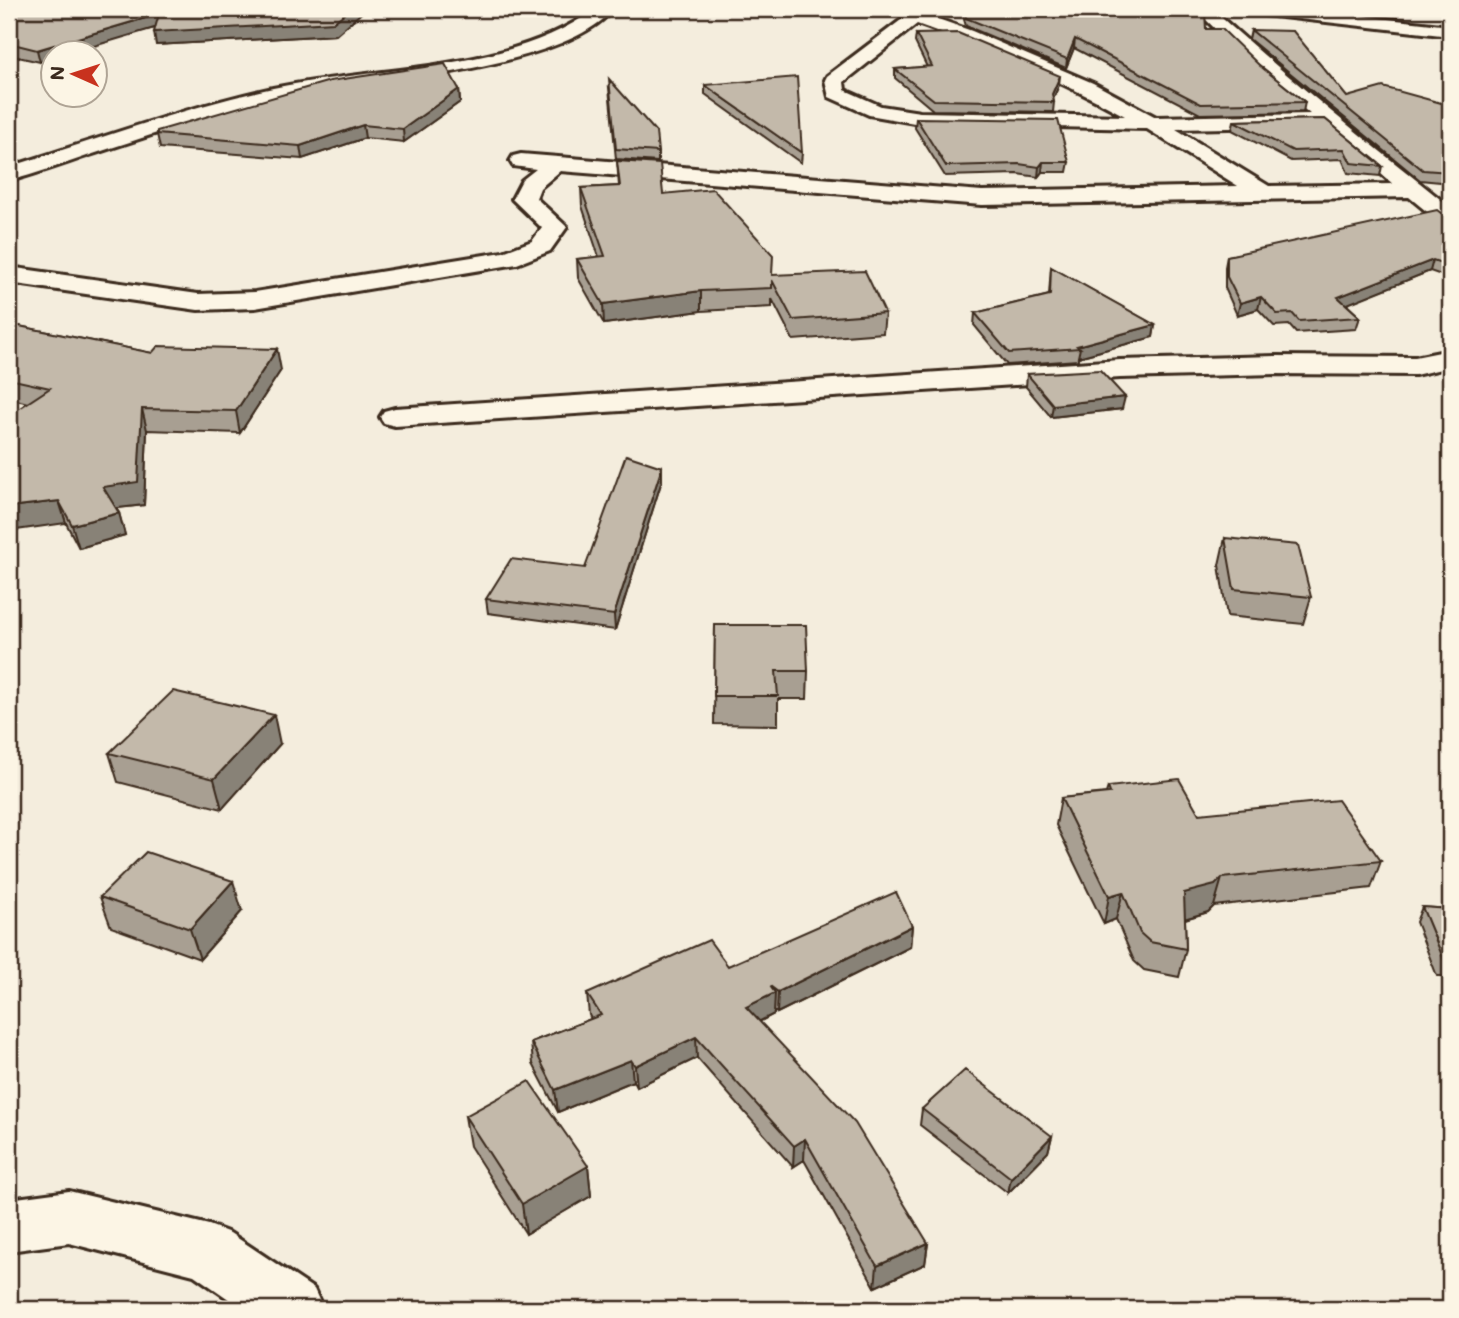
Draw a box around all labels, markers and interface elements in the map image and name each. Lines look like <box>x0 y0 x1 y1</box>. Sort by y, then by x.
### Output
north arrow <box>38 38 108 108</box>
text: N <box>44 65 69 81</box>

